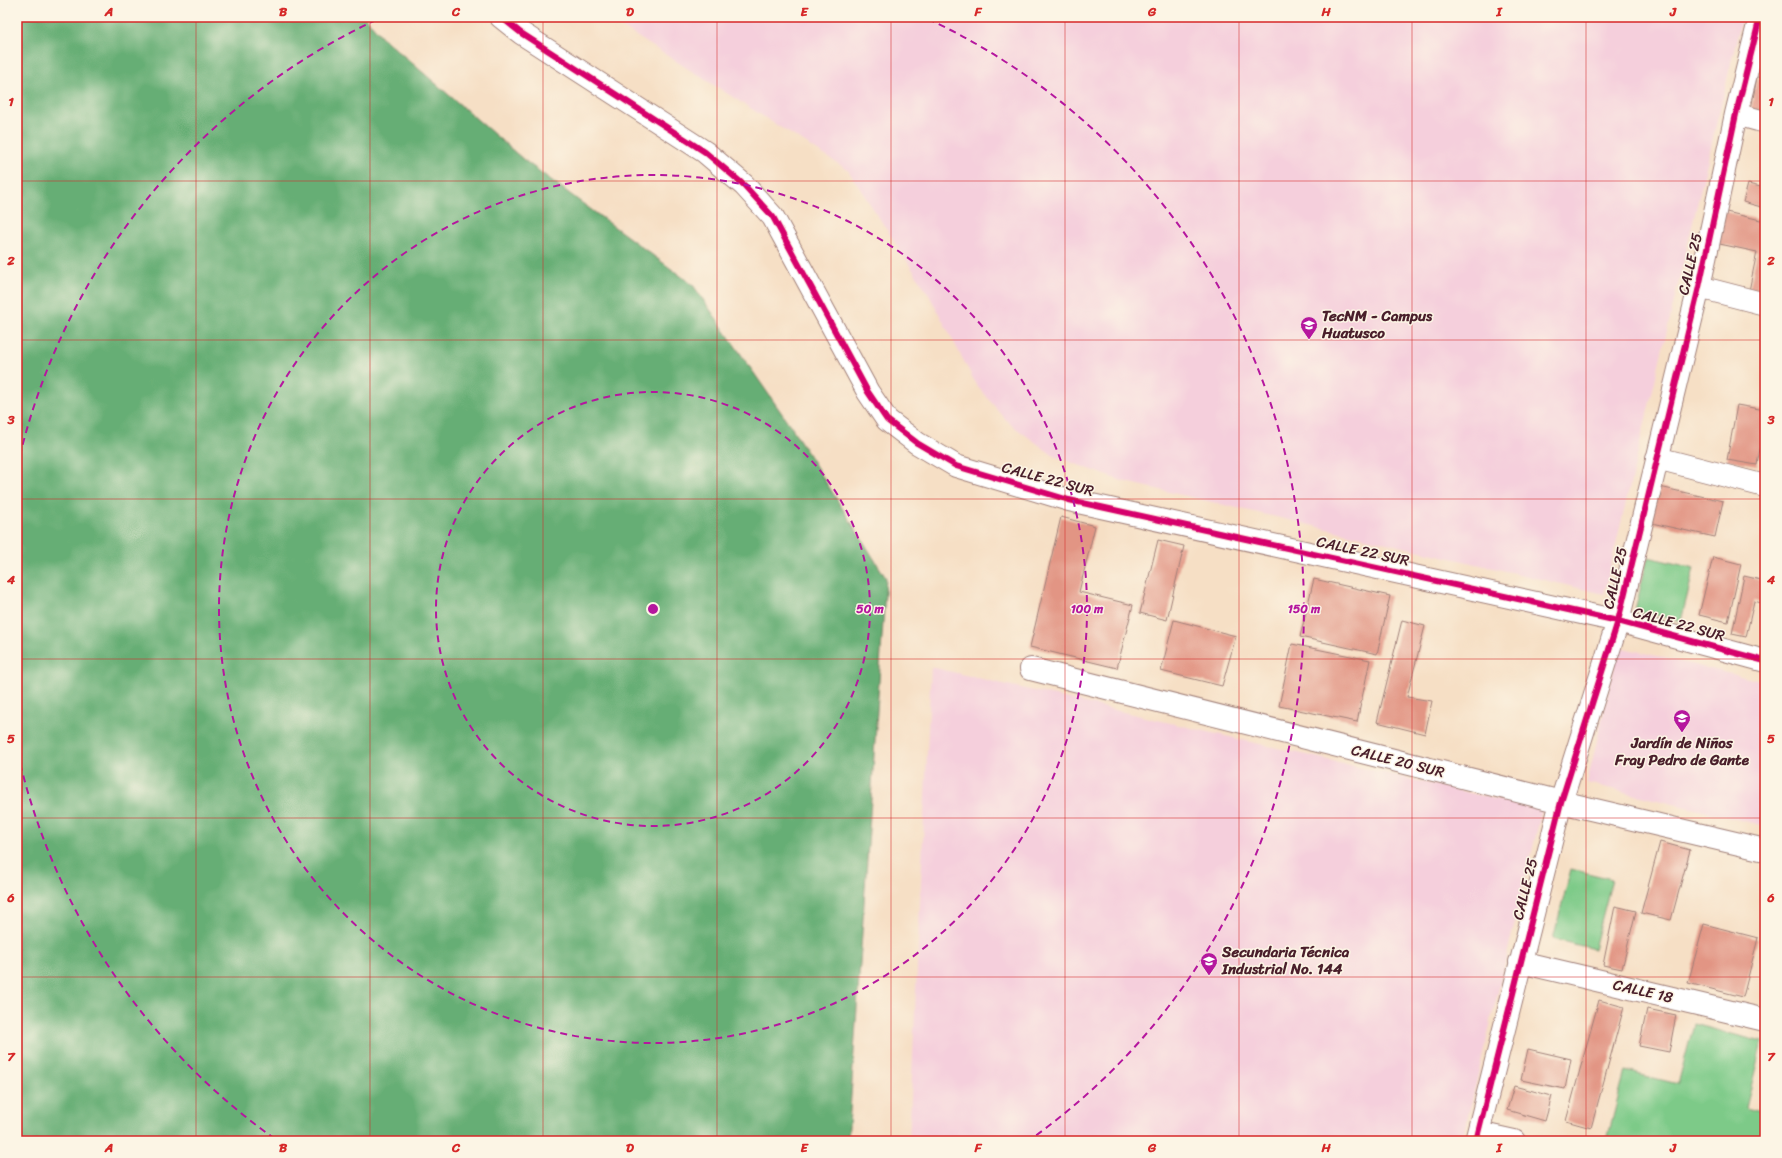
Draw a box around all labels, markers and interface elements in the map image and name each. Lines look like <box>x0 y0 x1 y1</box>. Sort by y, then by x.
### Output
text: A <box>104 0 113 23</box>
text: B <box>279 0 288 23</box>
text: C <box>451 0 461 23</box>
text: D <box>626 0 634 23</box>
text: E <box>800 0 809 23</box>
text: F <box>973 0 982 23</box>
text: G <box>1147 0 1157 23</box>
text: H <box>1320 0 1331 23</box>
text: I <box>1495 0 1503 23</box>
text: J <box>1669 0 1677 23</box>
text: 1 <box>8 90 14 113</box>
text: 1 <box>1768 90 1774 113</box>
street label: CALLE 25 <box>1670 230 1710 298</box>
text: 2 <box>6 249 15 272</box>
text: 2 <box>1766 249 1775 272</box>
place label: TecNM - Campus Huatusco <box>1321 303 1433 346</box>
school or university icon: TecNM - Campus Huatusco <box>1299 315 1319 340</box>
text: 3 <box>6 408 15 431</box>
text: 3 <box>1766 408 1775 431</box>
street label: CALLE 22 SUR <box>999 454 1097 504</box>
street label: CALLE 22 SUR <box>1314 528 1412 574</box>
street label: CALLE 25 <box>1595 544 1635 612</box>
text: 4 <box>6 568 16 591</box>
text: 4 <box>1766 568 1776 591</box>
text: 50 m <box>856 598 884 620</box>
text: 100 m <box>1071 598 1104 620</box>
text: 150 m <box>1288 598 1321 620</box>
street label: CALLE 22 SUR <box>1630 599 1728 649</box>
centre of rings <box>646 602 660 616</box>
school or university icon: Jardín de Niños Fray Pedro de Gante <box>1672 708 1692 733</box>
text: 5 <box>7 727 15 750</box>
text: 5 <box>1767 727 1775 750</box>
place label: Jardín de Niños Fray Pedro de Gante <box>1614 730 1750 773</box>
street label: CALLE 20 SUR <box>1349 737 1447 785</box>
street label: CALLE 25 <box>1505 855 1545 923</box>
text: 6 <box>6 886 15 909</box>
text: 6 <box>1766 886 1775 909</box>
place label: Secundaria Técnica Industrial No. 144 <box>1221 939 1350 982</box>
school or university icon: Secundaria Técnica Industrial No. 144 <box>1199 951 1219 976</box>
street label: CALLE 18 <box>1610 971 1676 1011</box>
text: 7 <box>7 1045 16 1068</box>
text: 7 <box>1767 1045 1776 1068</box>
text: A <box>104 1136 113 1158</box>
text: B <box>279 1136 288 1158</box>
text: C <box>451 1136 461 1158</box>
text: D <box>626 1136 634 1158</box>
text: E <box>800 1136 809 1158</box>
text: F <box>973 1136 982 1158</box>
text: G <box>1147 1136 1157 1158</box>
text: H <box>1320 1136 1331 1158</box>
text: I <box>1495 1136 1503 1158</box>
text: J <box>1669 1136 1677 1158</box>

